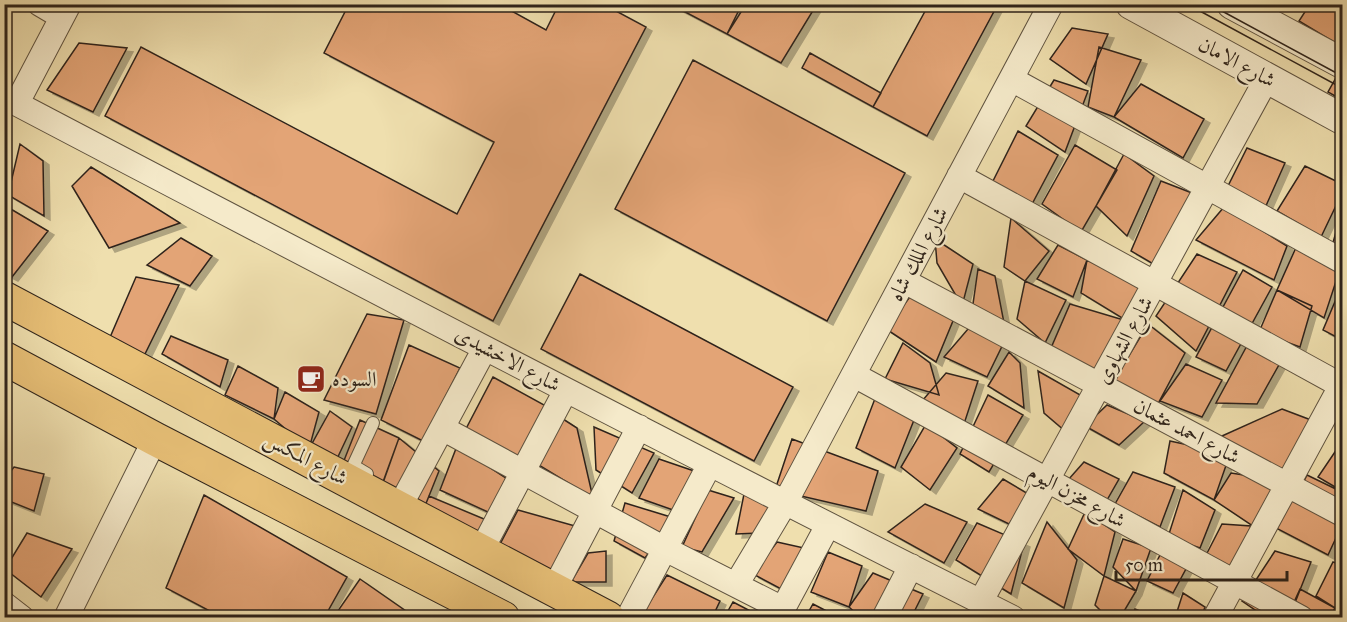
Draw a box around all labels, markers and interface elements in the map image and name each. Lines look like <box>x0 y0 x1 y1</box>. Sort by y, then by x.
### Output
street label: شارع الامان <box>1191 31 1280 98</box>
street label: شارع الملك شاه <box>882 202 958 308</box>
street label: شارع الشهاوى <box>1089 292 1163 391</box>
street label: شارع الاخشيدى <box>448 320 565 402</box>
cafe icon: السوده <box>295 363 327 395</box>
place label: السوده <box>332 366 377 392</box>
street label: شارع احمد عثمان <box>1127 392 1245 474</box>
street label: شارع المكس <box>257 425 352 495</box>
street label: شارع مخزن اليوم <box>1021 459 1130 538</box>
scale bar <box>1116 544 1287 582</box>
text: 50 m <box>1125 554 1163 576</box>

